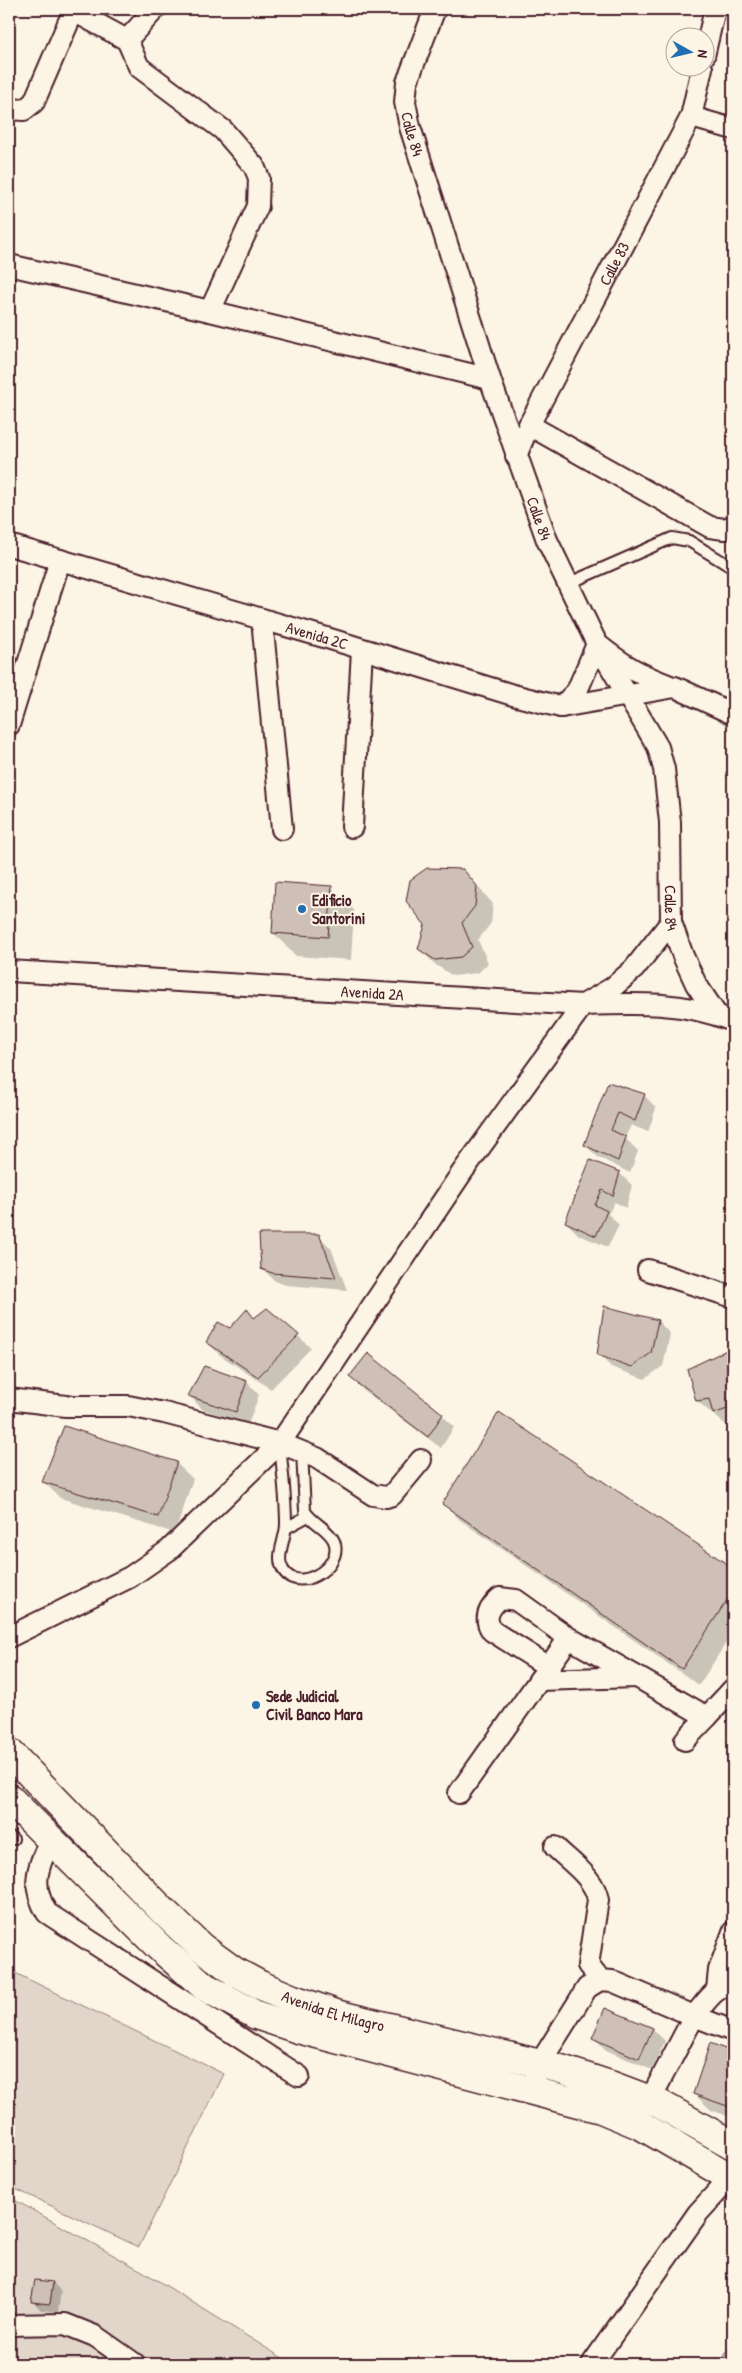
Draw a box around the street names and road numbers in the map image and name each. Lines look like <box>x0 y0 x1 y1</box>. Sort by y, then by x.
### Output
street label: Calle 84 <box>396 110 429 159</box>
street label: Calle 83 <box>593 238 634 289</box>
street label: Calle 84 <box>521 493 557 543</box>
street label: Avenida 2C <box>283 616 351 655</box>
street label: Calle 84 <box>660 885 684 933</box>
street label: Avenida 2A <box>340 980 405 1005</box>
street label: Avenida El Milagro <box>279 1985 387 2037</box>

